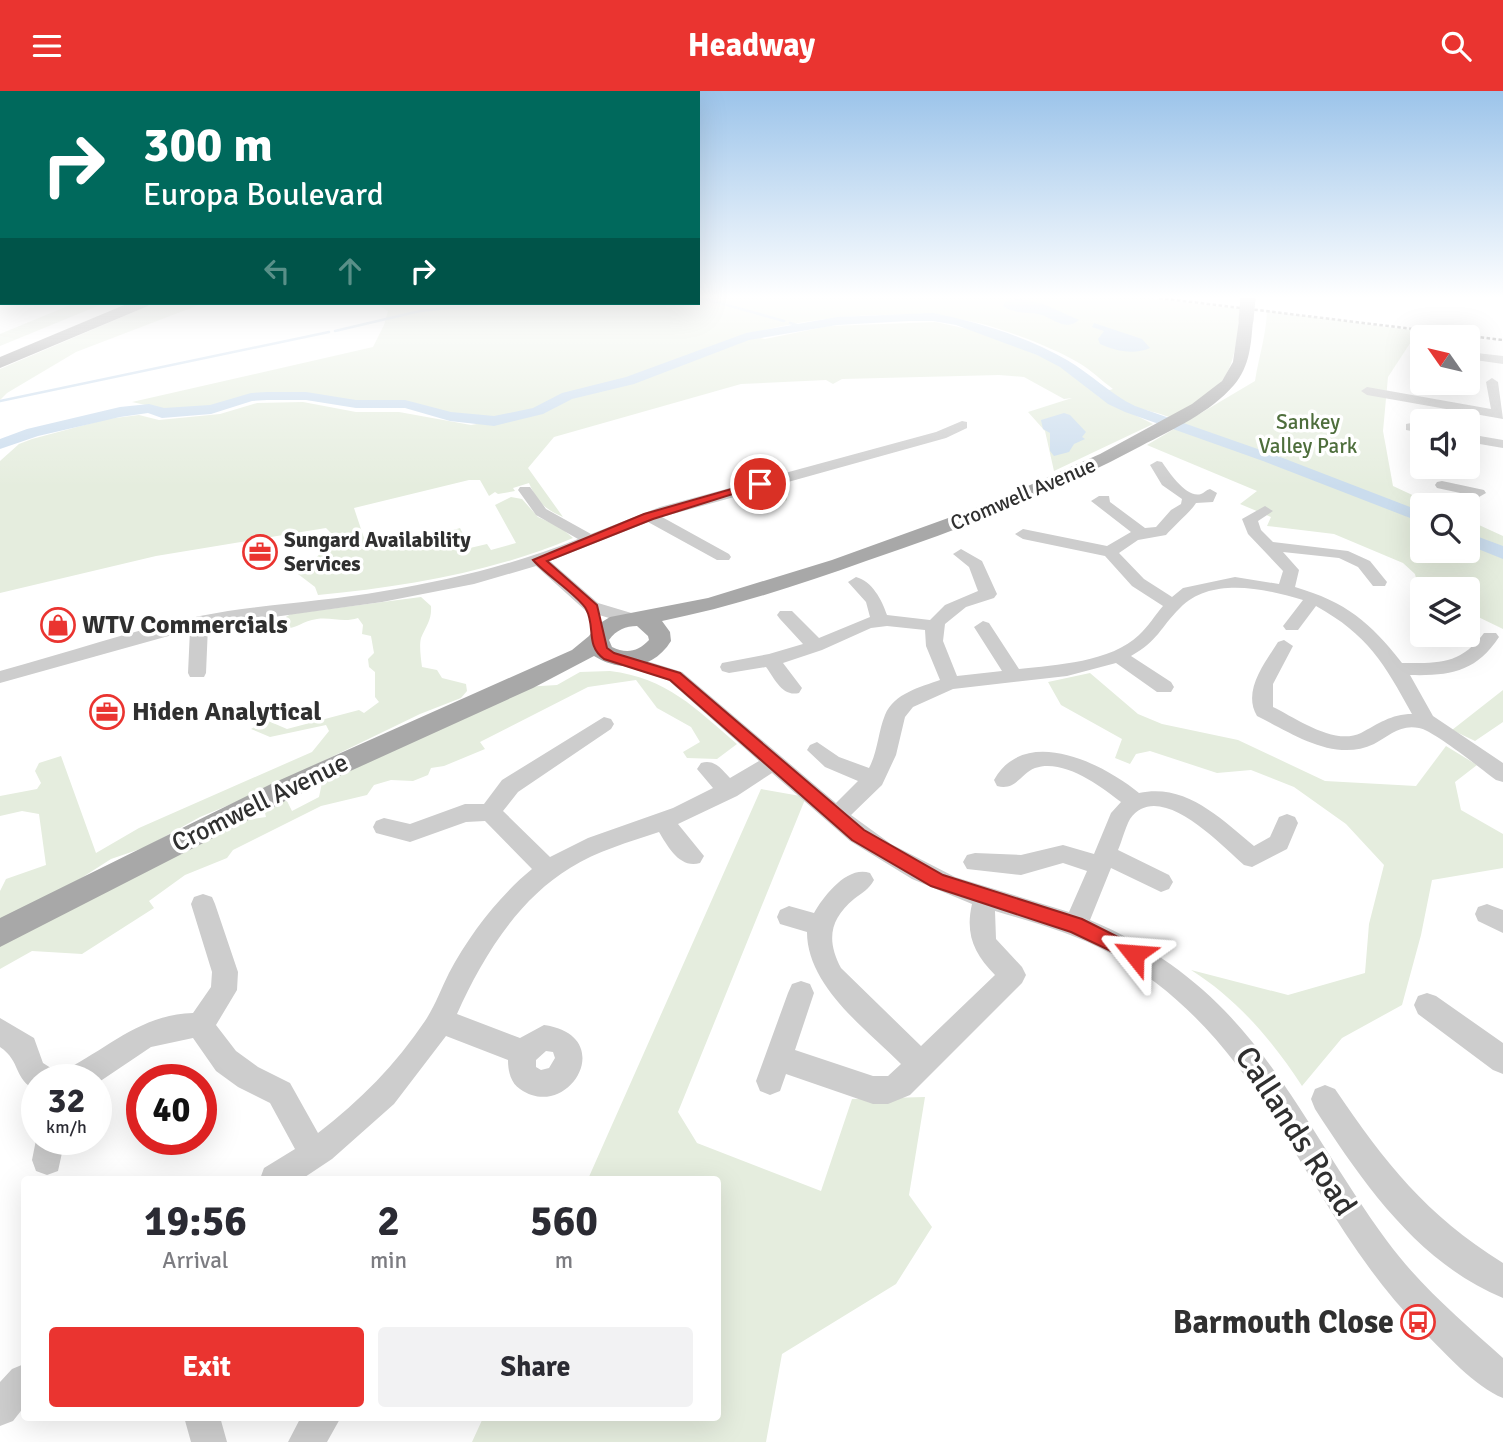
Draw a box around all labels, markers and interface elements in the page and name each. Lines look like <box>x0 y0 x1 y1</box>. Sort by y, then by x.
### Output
text: Headway <box>688 26 815 65</box>
icon: menu <box>28 27 66 65</box>
icon: search <box>1437 27 1475 65</box>
text: 300 m <box>143 115 273 175</box>
icon: right <box>28 119 119 210</box>
text: Europa Boulevard <box>143 175 384 214</box>
icon: left <box>258 252 296 290</box>
icon: ahead <box>331 252 369 290</box>
icon: right <box>404 252 442 290</box>
north arrow <box>1410 325 1480 395</box>
map controls <box>1410 325 1480 647</box>
park label: Sankey Valley Park <box>1259 409 1358 459</box>
button: sound <box>1410 409 1480 479</box>
street label: Cromwell Avenue <box>946 452 1100 536</box>
pin <box>730 454 790 514</box>
icon: arrive <box>741 465 779 503</box>
button: search <box>1410 493 1480 563</box>
place label: Sungard Availability Services <box>284 527 471 577</box>
office icon: Sungard Availability Services <box>241 533 279 571</box>
button: layers <box>1410 577 1480 647</box>
shop icon: WTV Commercials <box>39 606 77 644</box>
place label: WTV Commercials <box>82 609 288 641</box>
office icon: Hiden Analytical <box>88 693 126 731</box>
place label: Hiden Analytical <box>132 696 321 728</box>
street label: Cromwell Avenue <box>167 747 353 859</box>
position arrow <box>1097 917 1171 991</box>
street label: Callands Road <box>1227 1039 1365 1223</box>
speed limit sign: 40 <box>126 1064 217 1155</box>
text: 32 <box>48 1079 85 1122</box>
text: km/h <box>46 1116 87 1138</box>
text: 19:56 <box>144 1196 247 1247</box>
text: 2 <box>377 1196 400 1247</box>
text: 560 <box>530 1196 598 1247</box>
text: Arrival <box>162 1246 229 1275</box>
text: min <box>370 1246 407 1275</box>
text: m <box>555 1246 573 1275</box>
place label: Barmouth Close <box>1173 1303 1394 1342</box>
bus stop icon: Barmouth Close <box>1399 1303 1437 1341</box>
button: Exit <box>49 1327 364 1407</box>
button: Share <box>378 1327 693 1407</box>

